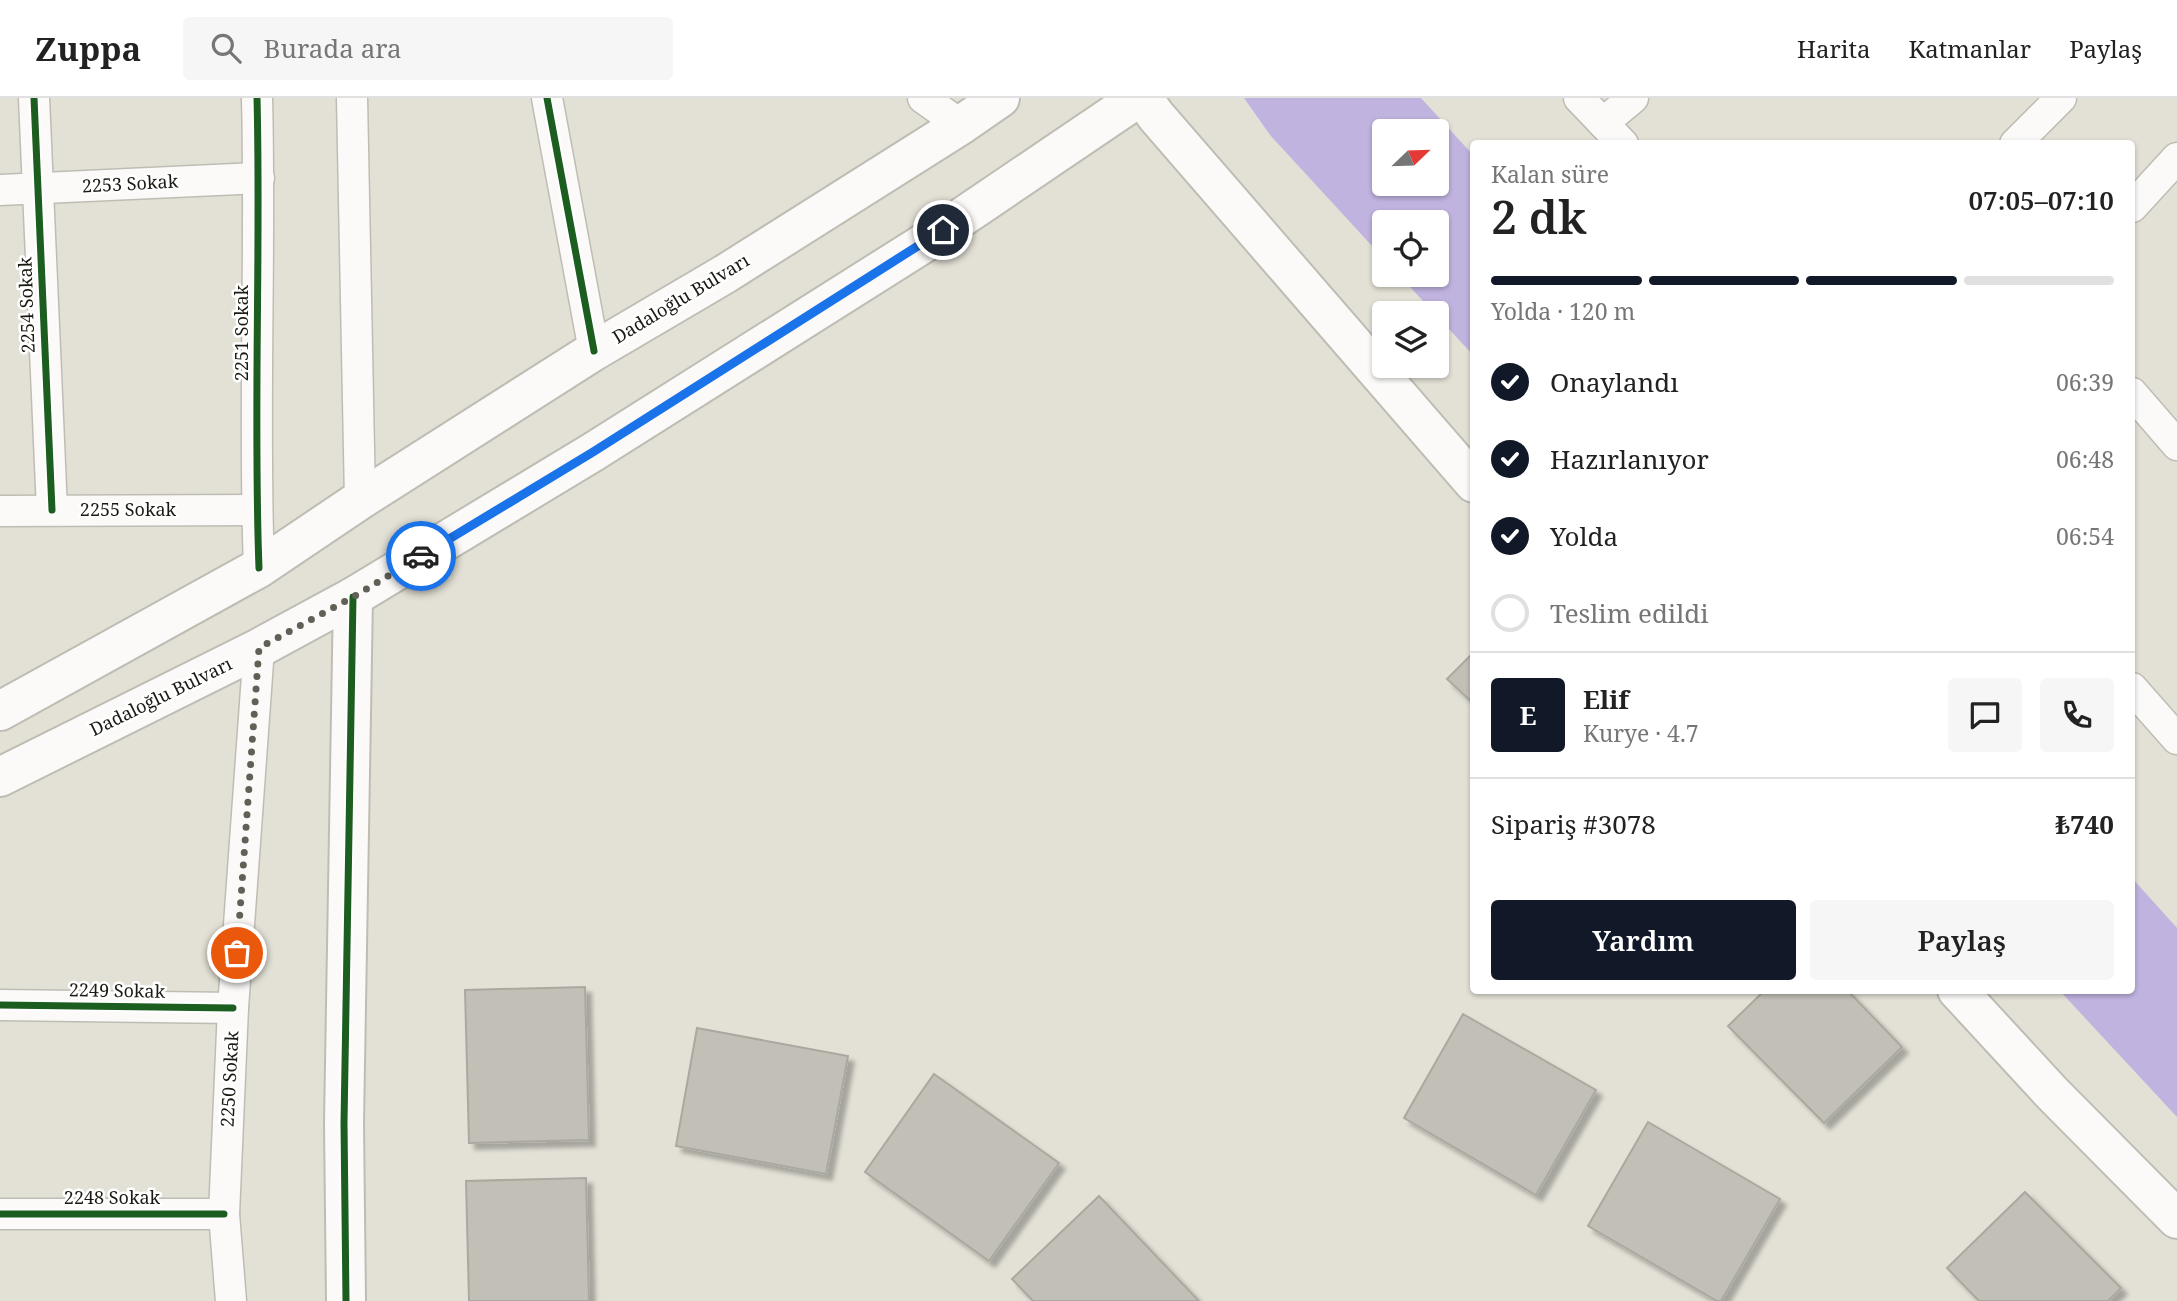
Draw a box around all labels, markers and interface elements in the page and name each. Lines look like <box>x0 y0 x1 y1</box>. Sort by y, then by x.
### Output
search box <box>183 17 673 80</box>
text: Zuppa <box>35 26 141 71</box>
icon: search <box>207 29 245 67</box>
text: Burada ara <box>263 30 402 66</box>
text: Harita <box>1797 32 1870 65</box>
text: Katmanlar <box>1908 32 2031 65</box>
text: Paylaş <box>2069 32 2142 65</box>
north arrow <box>1372 119 1449 196</box>
map controls <box>1372 119 1449 378</box>
text: Kalan süre <box>1491 158 1609 190</box>
street label: 2253 Sokak <box>81 168 179 198</box>
text: 07:05–07:10 <box>1968 182 2114 218</box>
text: 2 dk <box>1491 185 1587 247</box>
pin <box>913 200 973 260</box>
button: locate <box>1372 210 1449 287</box>
icon: home <box>924 211 962 249</box>
street label: Dadaloğlu Bulvarı <box>608 248 753 348</box>
street label: 2254 Sokak <box>12 256 40 354</box>
street label: 2251 Sokak <box>229 284 253 381</box>
text: Yolda · 120 m <box>1491 295 1635 327</box>
button: layers <box>1372 301 1449 378</box>
icon: check <box>1491 363 1529 401</box>
text: Onaylandı <box>1550 364 1679 400</box>
text: 06:39 <box>2056 366 2114 398</box>
icon: check <box>1491 440 1529 478</box>
text: Hazırlanıyor <box>1550 441 1709 477</box>
text: 06:48 <box>2056 443 2114 475</box>
street label: 2255 Sokak <box>80 497 177 521</box>
icon: check <box>1491 517 1529 555</box>
text: Yolda <box>1550 518 1618 554</box>
text: 06:54 <box>2056 520 2114 552</box>
courier <box>386 521 456 591</box>
icon: car <box>402 537 440 575</box>
text: Teslim edildi <box>1550 595 1709 631</box>
street label: Dadaloğlu Bulvarı <box>85 651 236 741</box>
button: chat <box>1948 678 2022 752</box>
button: phone <box>2040 678 2114 752</box>
text: Elif <box>1583 681 1629 717</box>
text: E <box>1520 697 1536 733</box>
text: Kurye · 4.7 <box>1583 717 1699 749</box>
text: Sipariş #3078 <box>1491 806 1656 842</box>
text: ₺740 <box>2055 806 2114 842</box>
button: Yardım <box>1491 900 1796 980</box>
button: Paylaş <box>1810 900 2114 980</box>
pin <box>207 923 267 983</box>
icon: bag <box>218 934 256 972</box>
street label: 2249 Sokak <box>69 977 166 1003</box>
street label: 2250 Sokak <box>214 1030 244 1128</box>
street label: 2248 Sokak <box>64 1185 161 1209</box>

